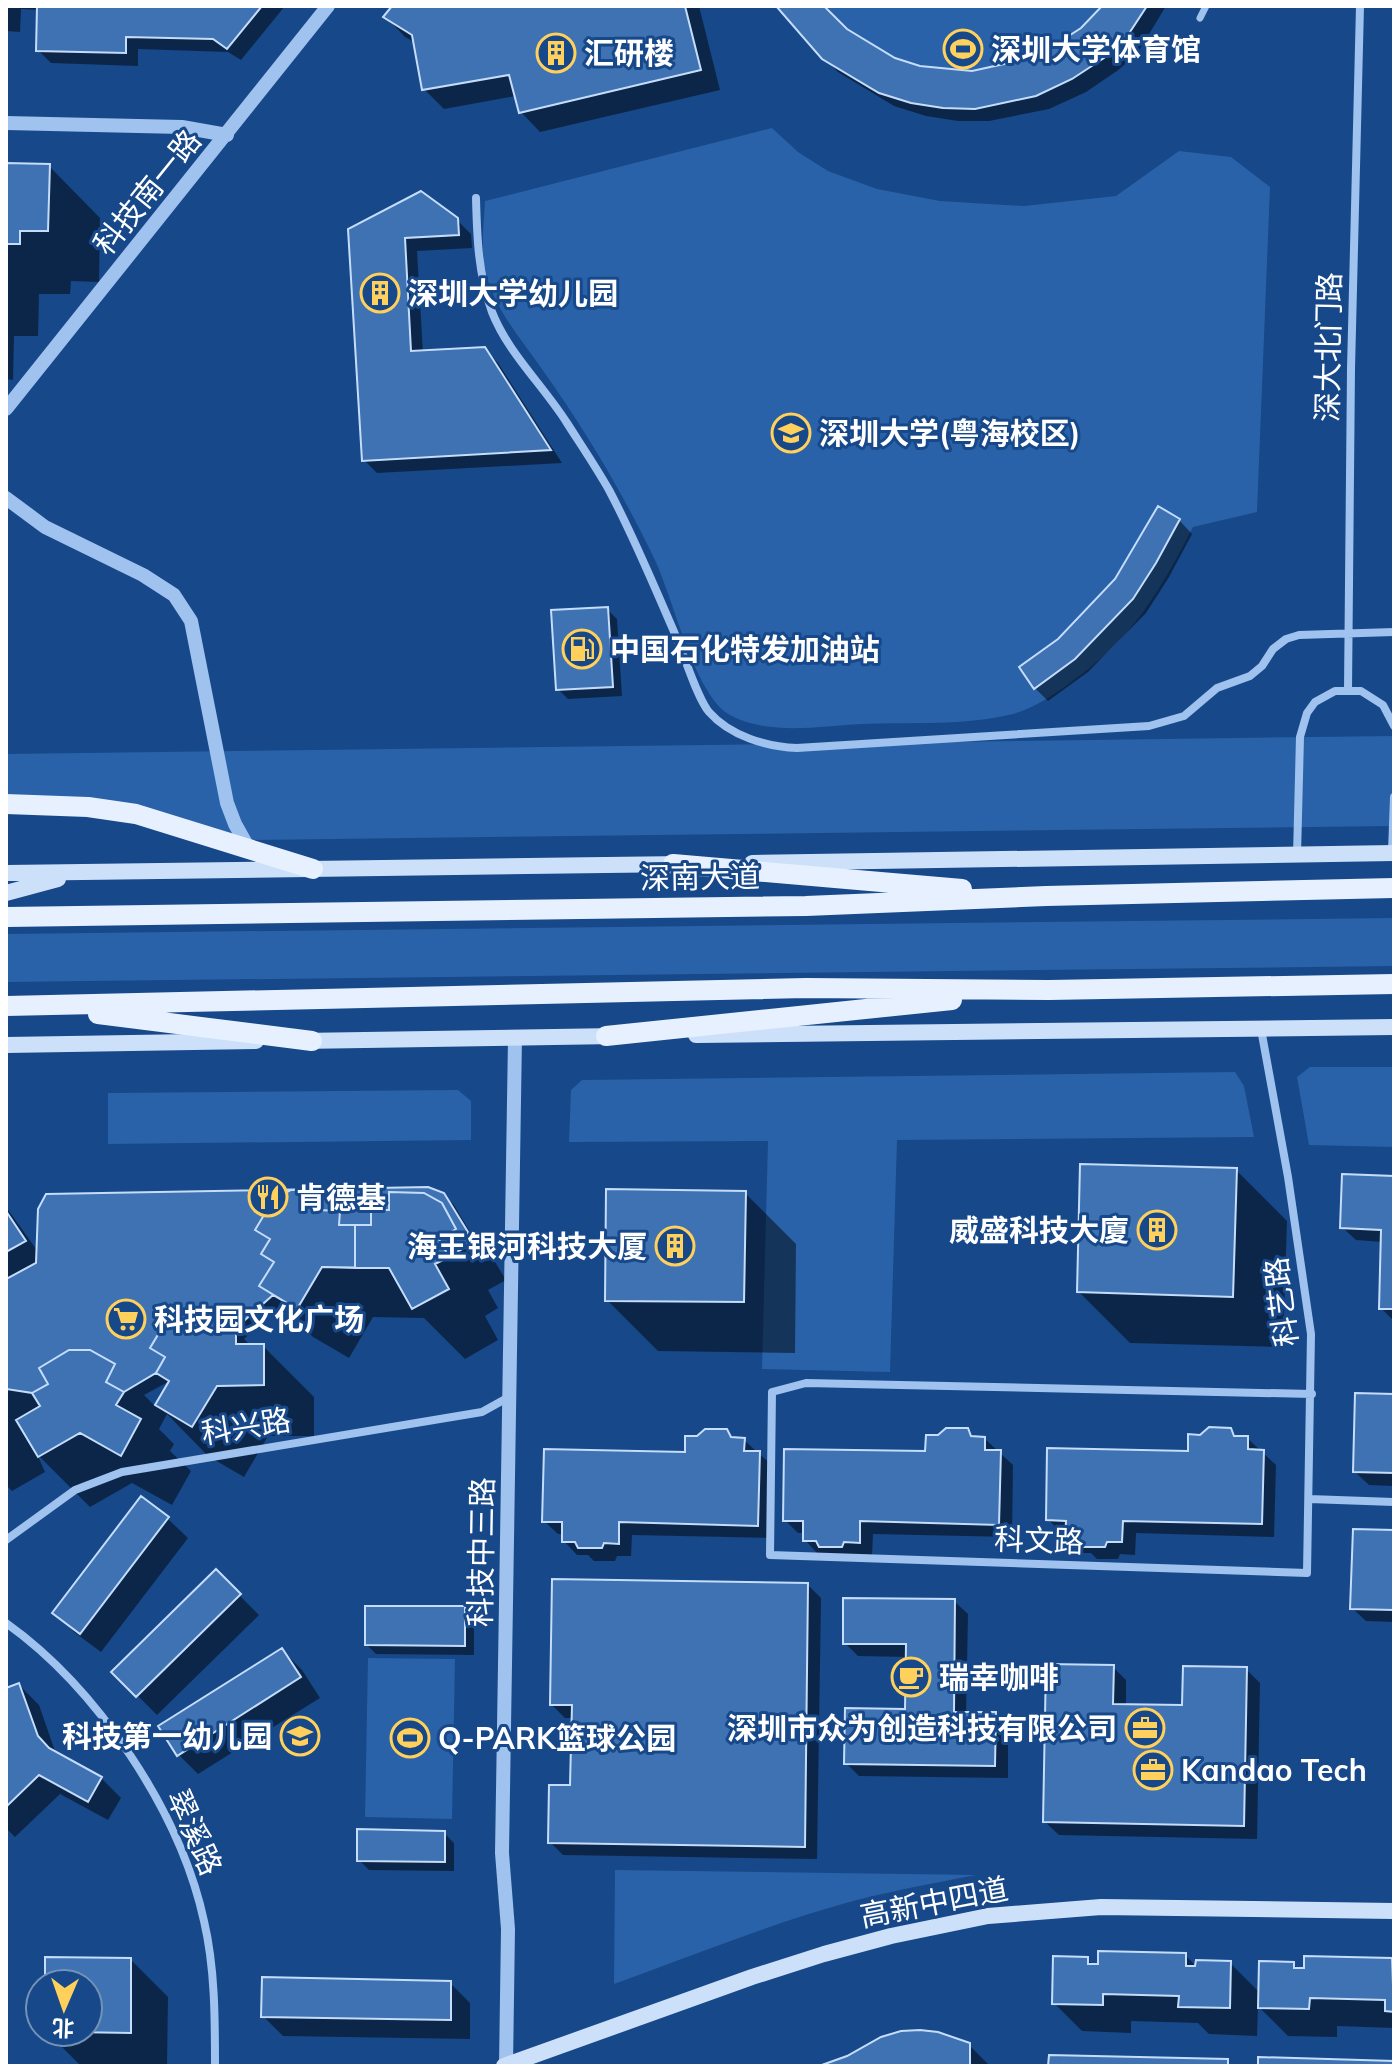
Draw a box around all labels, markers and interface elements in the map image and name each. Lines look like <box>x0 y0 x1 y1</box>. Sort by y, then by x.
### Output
sports icon: 深圳大学体育馆 <box>942 28 984 70</box>
place label: 深圳大学体育馆 <box>991 30 1201 68</box>
building icon: 汇研楼 <box>535 32 577 74</box>
place label: 汇研楼 <box>584 34 674 72</box>
street label: 科技南一路 <box>85 122 209 262</box>
building icon: 深圳大学幼儿园 <box>359 272 401 314</box>
street label: 深大北门路 <box>1308 272 1348 422</box>
place label: 深圳大学幼儿园 <box>408 274 618 312</box>
school or university icon: 深圳大学(粤海校区) <box>770 412 812 454</box>
place label: 深圳大学(粤海校区) <box>819 414 1080 452</box>
fuel station icon: 中国石化特发加油站 <box>561 628 603 670</box>
place label: 中国石化特发加油站 <box>610 630 880 668</box>
street label: 深南大道 <box>640 857 760 897</box>
restaurant icon: 肯德基 <box>247 1176 289 1218</box>
place label: 肯德基 <box>296 1178 386 1216</box>
building icon: 威盛科技大廈 <box>1136 1209 1178 1251</box>
place label: 威盛科技大廈 <box>949 1211 1129 1249</box>
building icon: 海王银河科技大厦 <box>654 1225 696 1267</box>
place label: 海王银河科技大厦 <box>407 1227 647 1265</box>
street label: 科艺路 <box>1257 1255 1305 1349</box>
supermarket icon: 科技园文化广场 <box>105 1298 147 1340</box>
place label: 科技园文化广场 <box>154 1300 364 1338</box>
street label: 科兴路 <box>199 1400 293 1452</box>
street label: 科技中三路 <box>461 1477 501 1627</box>
street label: 科文路 <box>993 1519 1085 1561</box>
cafe icon: 瑞幸咖啡 <box>890 1656 932 1698</box>
place label: 瑞幸咖啡 <box>939 1658 1059 1696</box>
office icon: 深圳市众为创造科技有限公司 <box>1124 1707 1166 1749</box>
place label: 深圳市众为创造科技有限公司 <box>727 1709 1117 1747</box>
school or university icon: 科技第一幼儿园 <box>279 1715 321 1757</box>
place label: 科技第一幼儿园 <box>62 1717 272 1755</box>
sports icon: Q-PARK篮球公园 <box>389 1717 431 1759</box>
place label: Q-PARK篮球公园 <box>438 1719 676 1757</box>
office icon: Kandao Tech <box>1132 1749 1174 1791</box>
place label: Kandao Tech <box>1181 1751 1367 1789</box>
street label: 翠溪路 <box>159 1783 231 1881</box>
street label: 高新中四道 <box>857 1869 1011 1935</box>
north arrow <box>24 1968 104 2048</box>
text: 北 <box>52 2014 75 2042</box>

